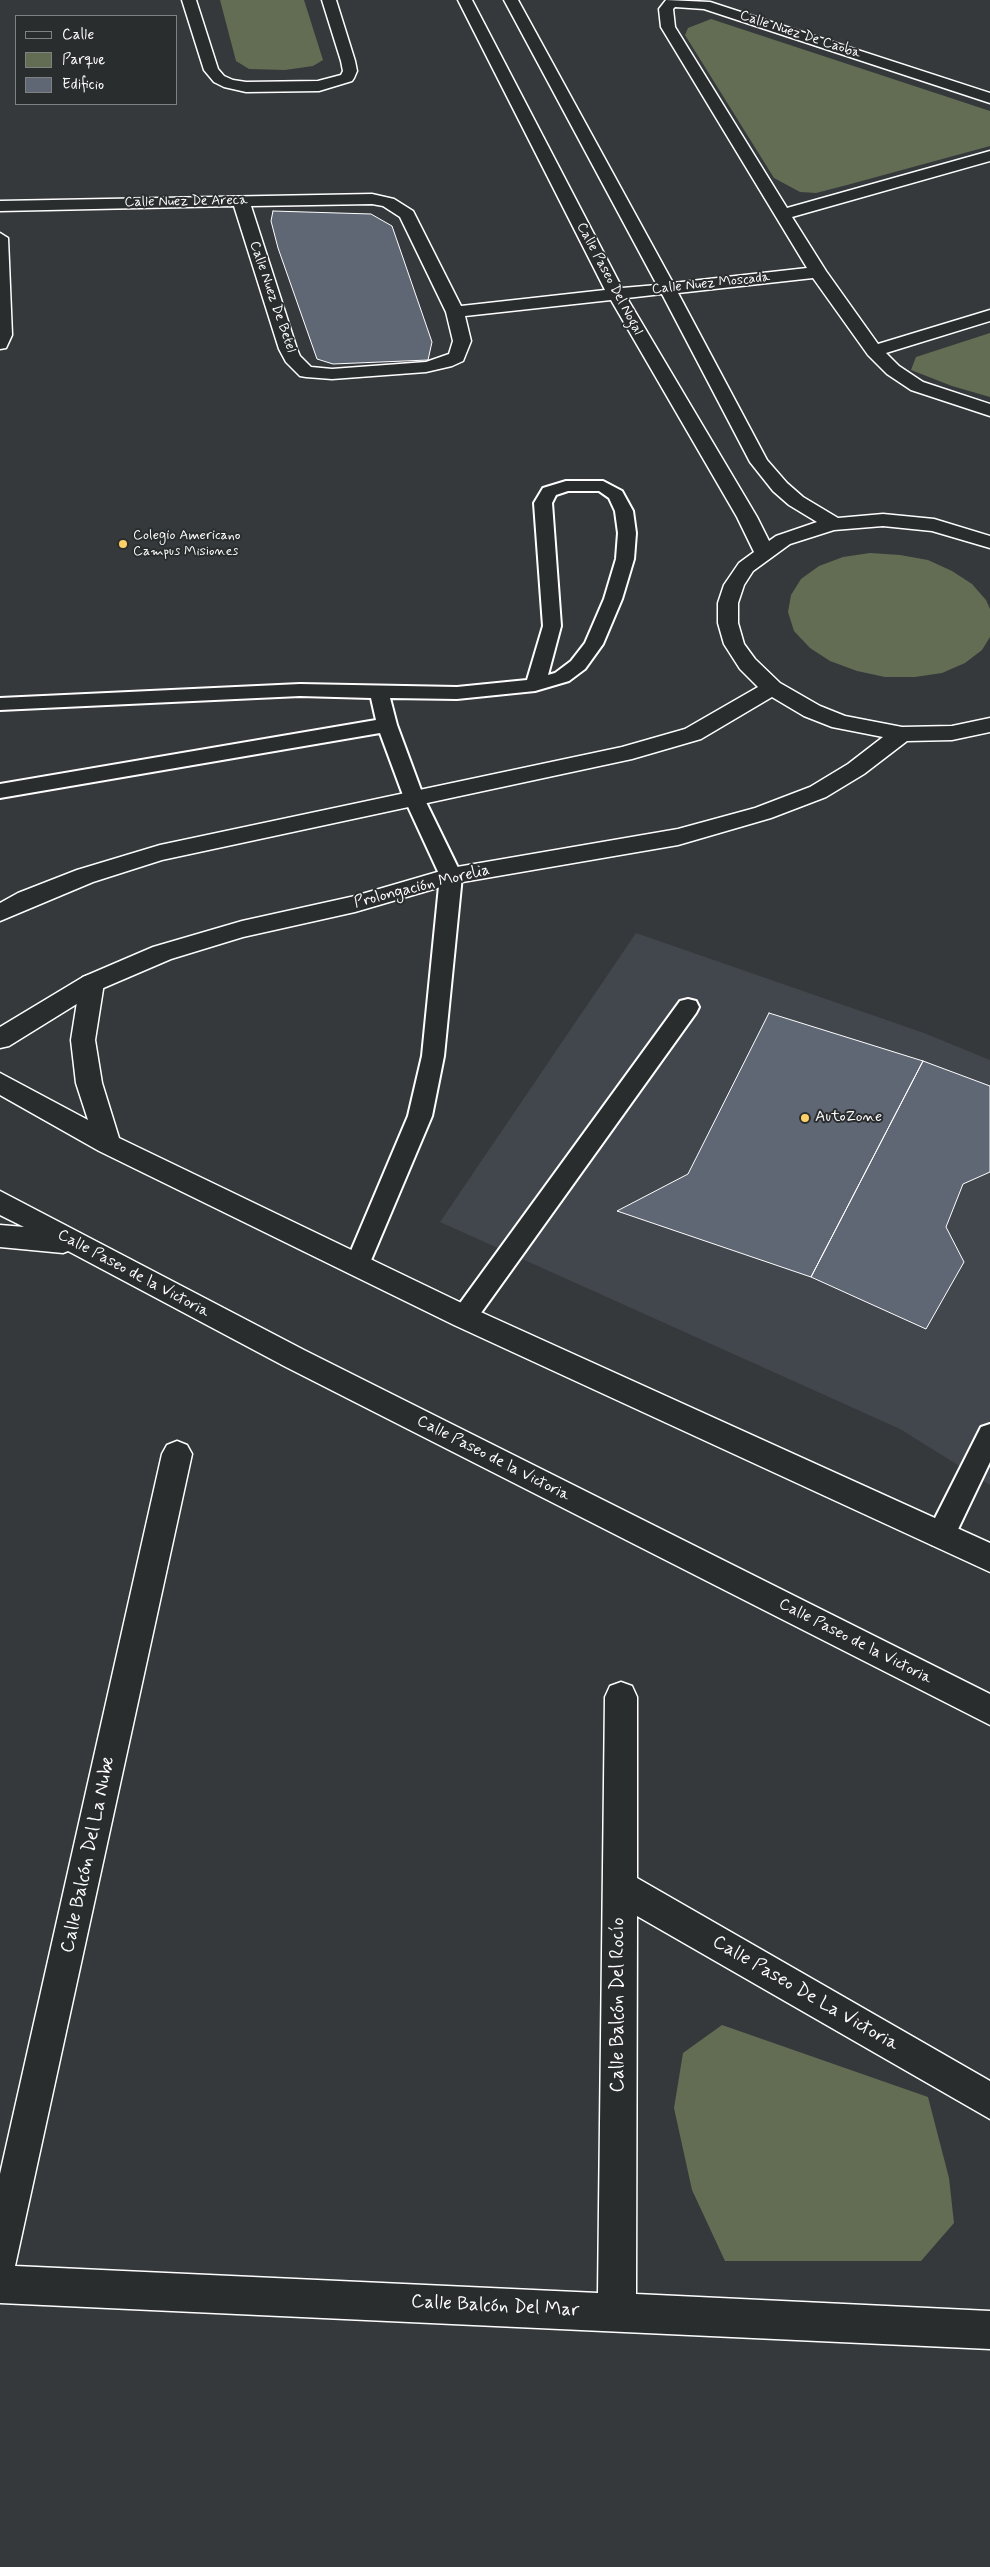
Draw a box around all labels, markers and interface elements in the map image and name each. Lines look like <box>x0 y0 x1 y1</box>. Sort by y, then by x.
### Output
street label: Calle Nuez De Caoba <box>737 8 863 62</box>
legend <box>15 15 178 105</box>
text: Calle <box>62 25 94 45</box>
text: Parque <box>62 50 105 70</box>
text: Edificio <box>62 75 104 95</box>
street label: Calle Nuez De Areca <box>124 193 248 211</box>
street label: Calle Paseo Del Nogal <box>572 220 646 338</box>
street label: Calle Nuez De Betel <box>245 239 299 355</box>
street label: Calle Nuez Moscada <box>651 269 771 299</box>
place label: Colegio Americano Campus Misiones <box>133 528 240 560</box>
marker: Colegio Americano Campus Misiones <box>117 538 129 550</box>
street label: Prolongación Morelia <box>352 861 492 913</box>
place label: AutoZone <box>815 1108 882 1128</box>
marker: AutoZone <box>799 1112 811 1124</box>
street label: Calle Paseo de la Victoria <box>54 1226 212 1322</box>
street label: Calle Paseo de la Victoria <box>413 1412 573 1506</box>
street label: Calle Paseo de la Victoria <box>775 1595 935 1689</box>
street label: Calle Balcón Del La Nube <box>57 1755 121 1955</box>
street label: Calle Balcón Del Rocío <box>608 1917 630 2093</box>
street label: Calle Paseo De La Victoria <box>708 1931 902 2057</box>
street label: Calle Balcón Del Mar <box>410 2291 580 2323</box>

